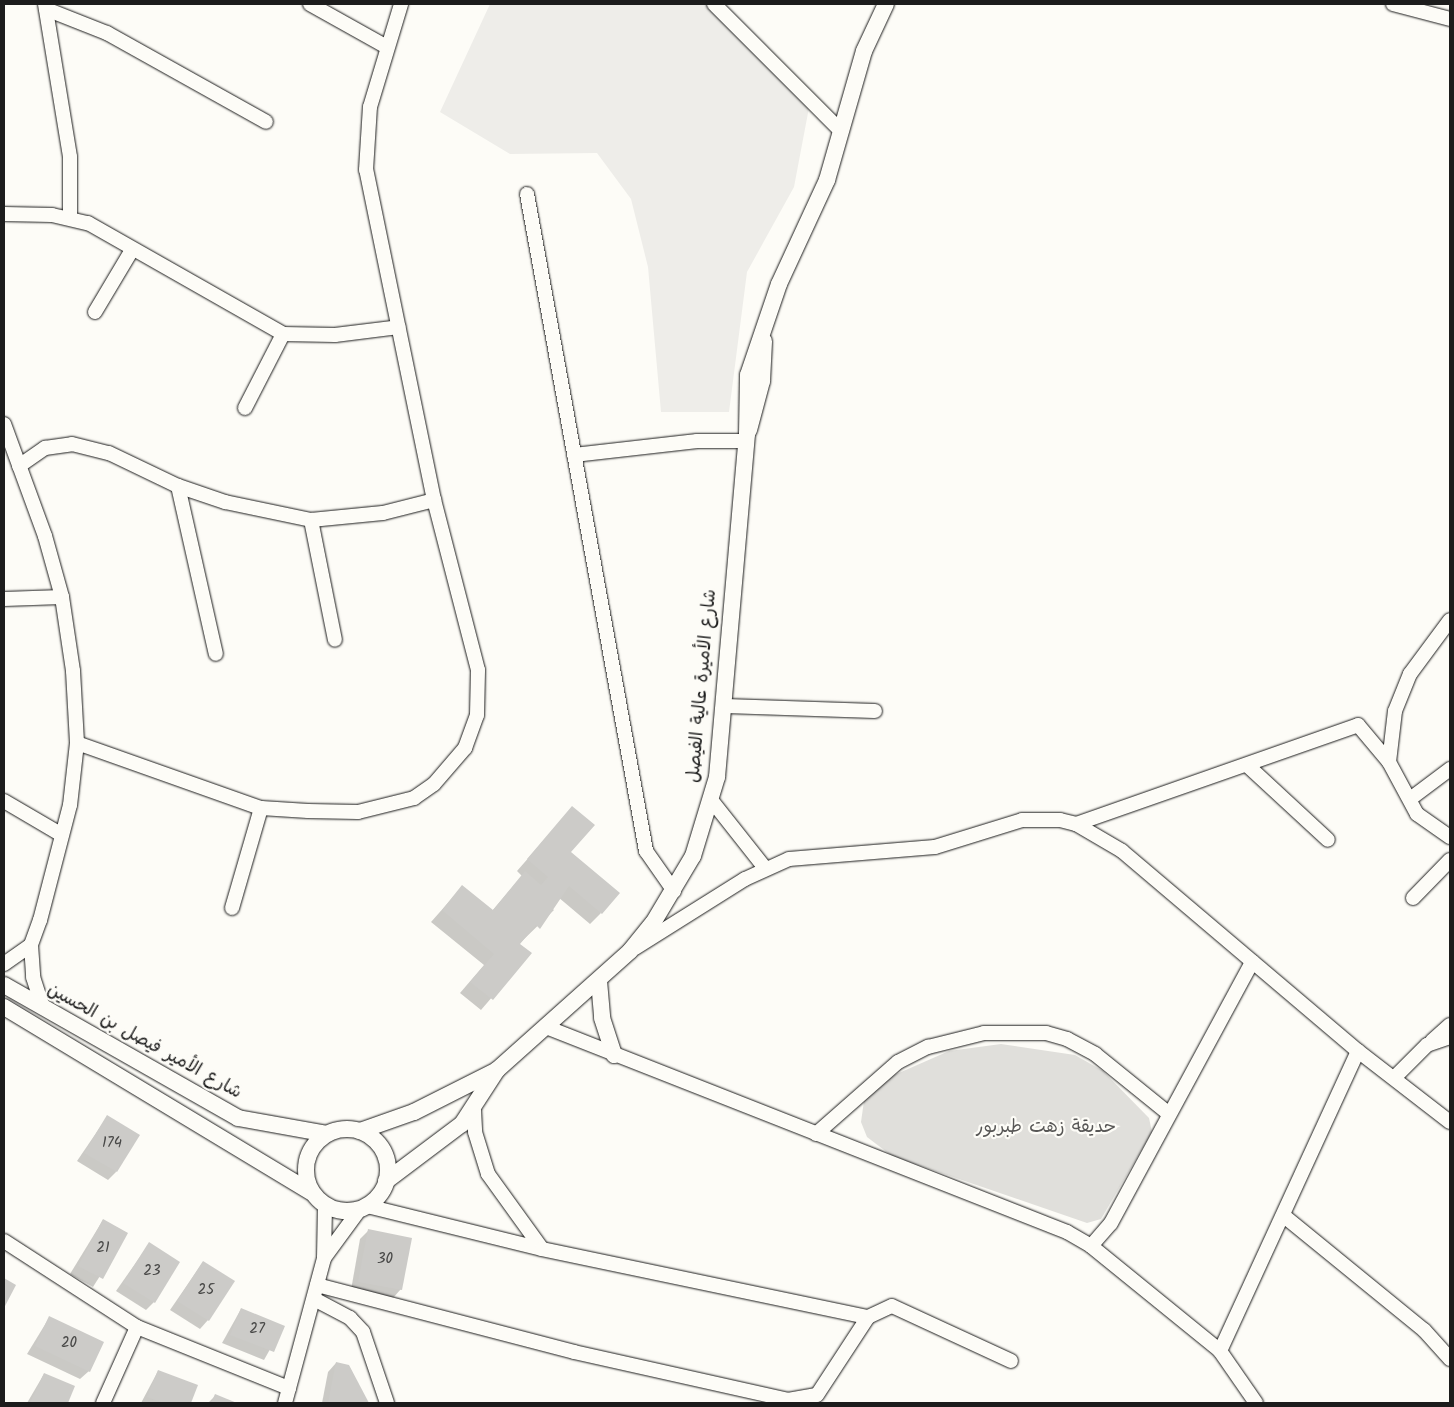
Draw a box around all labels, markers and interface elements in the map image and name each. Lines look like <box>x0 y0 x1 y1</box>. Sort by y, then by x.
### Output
street label: شارع الأميرة عالية الفيصل <box>684 588 722 784</box>
street label: شارع الأمير فيصل بن الحسين <box>43 979 245 1105</box>
park label: حديقة زهت طبربور <box>976 1117 1116 1139</box>
house number: 174 <box>102 1135 122 1153</box>
house number: 21 <box>96 1240 110 1258</box>
house number: 30 <box>377 1251 393 1269</box>
house number: 23 <box>143 1263 161 1281</box>
house number: 25 <box>198 1282 214 1300</box>
house number: 27 <box>249 1321 265 1339</box>
house number: 20 <box>61 1335 77 1353</box>

